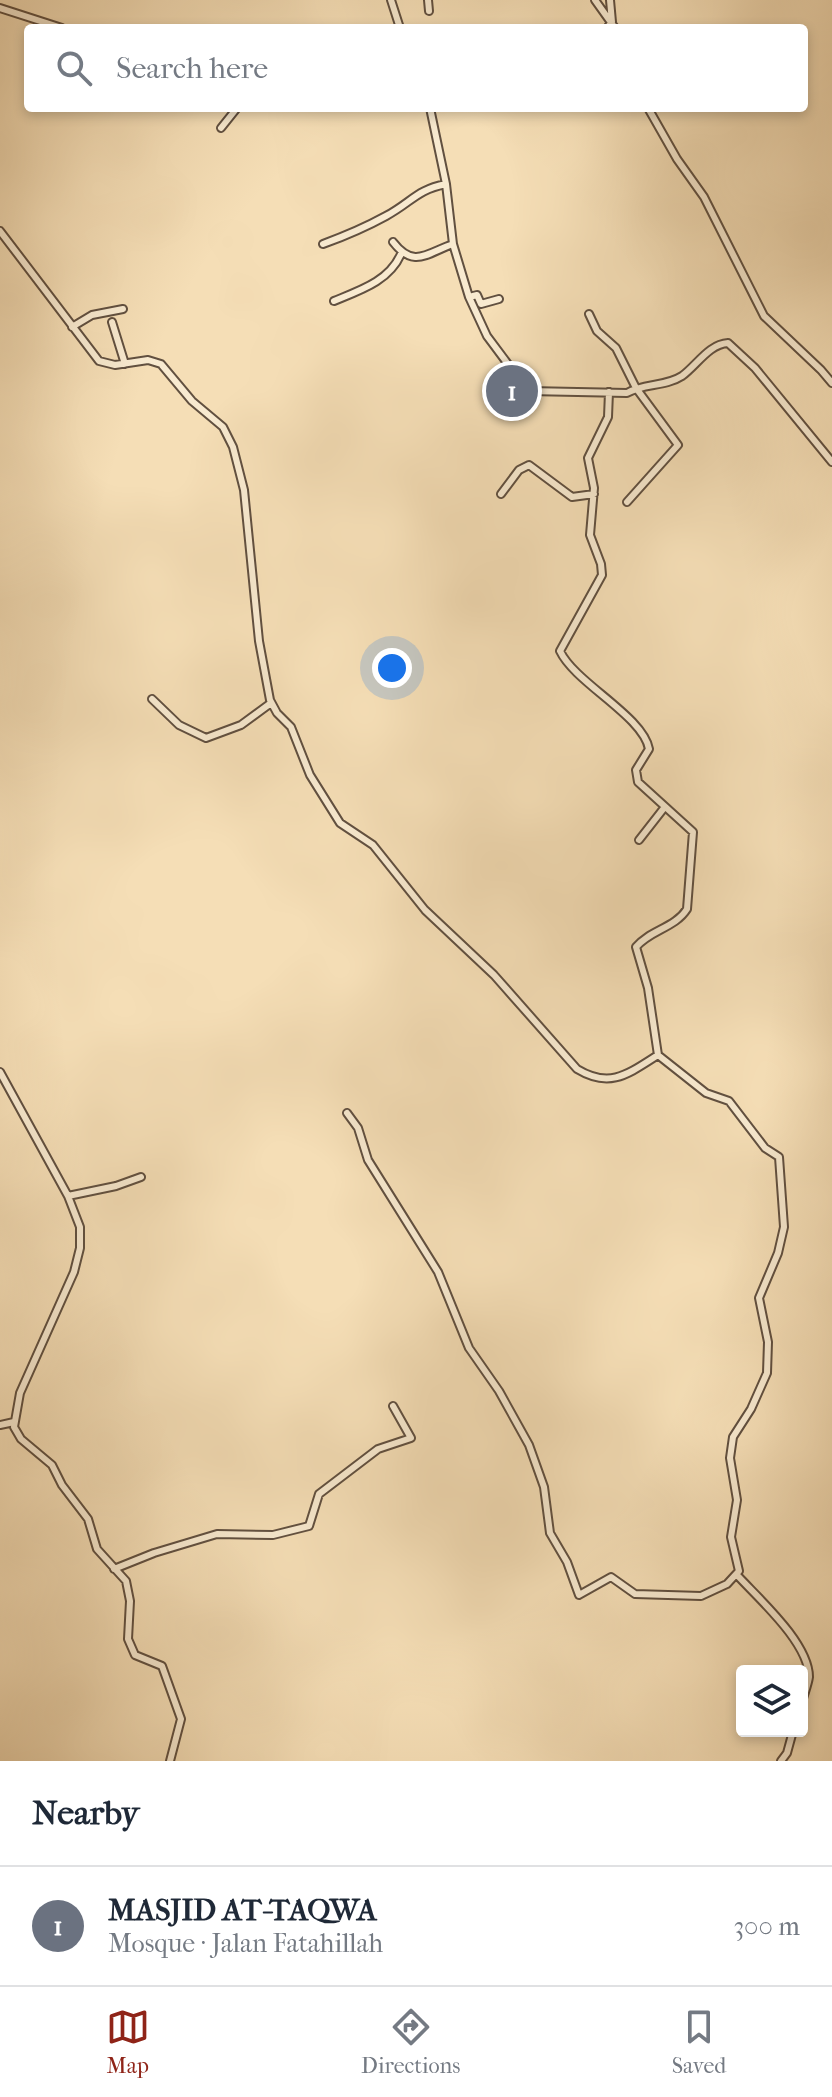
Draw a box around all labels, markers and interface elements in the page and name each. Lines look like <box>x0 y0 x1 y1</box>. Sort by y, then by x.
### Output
search box <box>24 24 808 112</box>
icon: search <box>52 46 96 90</box>
text: Search here <box>116 51 268 86</box>
pin: 1 <box>486 361 538 421</box>
your location <box>372 648 412 688</box>
map controls <box>736 1665 808 1737</box>
button: layers <box>736 1665 808 1737</box>
text: Nearby <box>32 1793 139 1833</box>
text: MASJID AT-TAQWA <box>108 1893 377 1928</box>
text: 1 <box>53 1911 63 1942</box>
text: 300 m <box>733 1911 800 1942</box>
text: Mosque · Jalan Fatahillah <box>108 1928 383 1959</box>
tab: Map <box>106 2005 150 2079</box>
tab: Directions <box>361 2005 460 2079</box>
tab: Saved <box>672 2005 726 2079</box>

